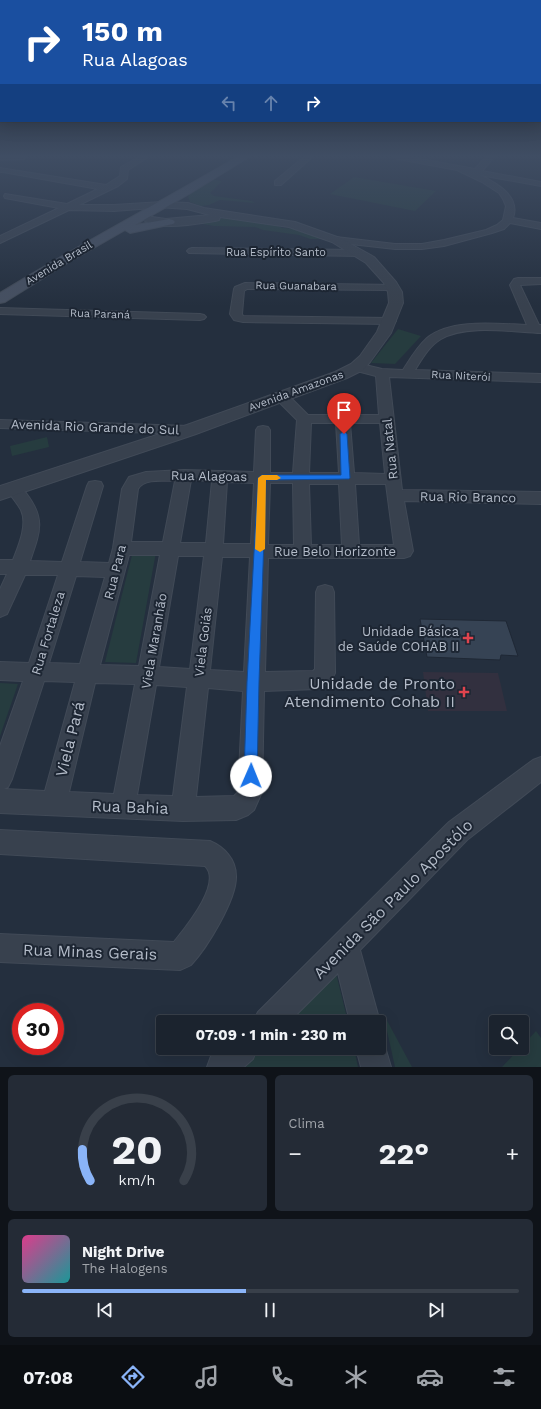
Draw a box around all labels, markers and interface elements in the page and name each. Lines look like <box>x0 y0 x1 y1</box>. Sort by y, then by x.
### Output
text: 150 m <box>82 15 163 48</box>
icon: right <box>16 16 68 68</box>
text: Rua Alagoas <box>82 49 188 70</box>
icon: left <box>218 92 240 114</box>
icon: ahead <box>260 92 282 114</box>
icon: right <box>302 92 324 114</box>
street label: Avenida Brasil <box>23 238 95 288</box>
street label: Rua Espírito Santo <box>226 246 326 259</box>
street label: Rua Guanabara <box>255 279 337 293</box>
street label: Rua Paraná <box>70 306 130 322</box>
street label: Avenida Amazonas <box>247 368 345 414</box>
street label: Rua Niterói <box>431 368 491 384</box>
pin <box>327 393 361 434</box>
icon: arrive <box>333 399 355 421</box>
street label: Avenida Rio Grande do Sul <box>11 417 179 437</box>
street label: Rua Natal <box>379 418 401 480</box>
street label: Rua Alagoas <box>171 468 247 484</box>
street label: Rua Rio Branco <box>420 489 517 505</box>
street label: Rua Para <box>101 543 129 601</box>
street label: Rue Belo Horizonte <box>274 544 396 559</box>
street label: Rua Fortaleza <box>28 589 68 677</box>
street label: Viela Maranhão <box>138 592 170 690</box>
street label: Viela Goiás <box>191 606 215 678</box>
place label: Unidade Básica de Saúde COHAB II <box>338 624 460 654</box>
marker: Unidade Básica de Saúde COHAB II <box>462 632 474 644</box>
place label: Unidade de Pronto Atendimento Cohab II <box>284 674 455 711</box>
marker: Unidade de Pronto Atendimento Cohab II <box>458 686 470 698</box>
street label: Viela Pará <box>51 699 89 779</box>
position arrow <box>230 755 272 797</box>
street label: Rua Bahia <box>91 796 169 818</box>
street label: Avenida São Paulo Apostólo <box>309 815 477 983</box>
street label: Rua Minas Gerais <box>23 940 157 964</box>
speed limit sign: 30 <box>12 1003 64 1055</box>
map controls <box>489 1015 529 1055</box>
button: search <box>489 1015 529 1055</box>
text: 07:09 · 1 min · 230 m <box>195 1026 347 1044</box>
text: Clima <box>289 1116 325 1131</box>
text: 20 <box>111 1125 163 1174</box>
text: 22° <box>378 1136 429 1171</box>
text: − <box>289 1141 302 1166</box>
text: + <box>506 1141 519 1166</box>
text: km/h <box>119 1172 156 1188</box>
text: Night Drive <box>82 1243 165 1261</box>
text: The Halogens <box>82 1261 168 1276</box>
icon: previous <box>94 1299 116 1321</box>
icon: pause <box>259 1299 281 1321</box>
icon: next <box>425 1299 447 1321</box>
icon: directions <box>119 1363 147 1391</box>
icon: music <box>193 1363 221 1391</box>
icon: phone <box>268 1363 296 1391</box>
icon: climate <box>342 1363 370 1391</box>
icon: car <box>416 1363 444 1391</box>
icon: filters <box>490 1363 518 1391</box>
text: 07:08 <box>23 1367 73 1388</box>

